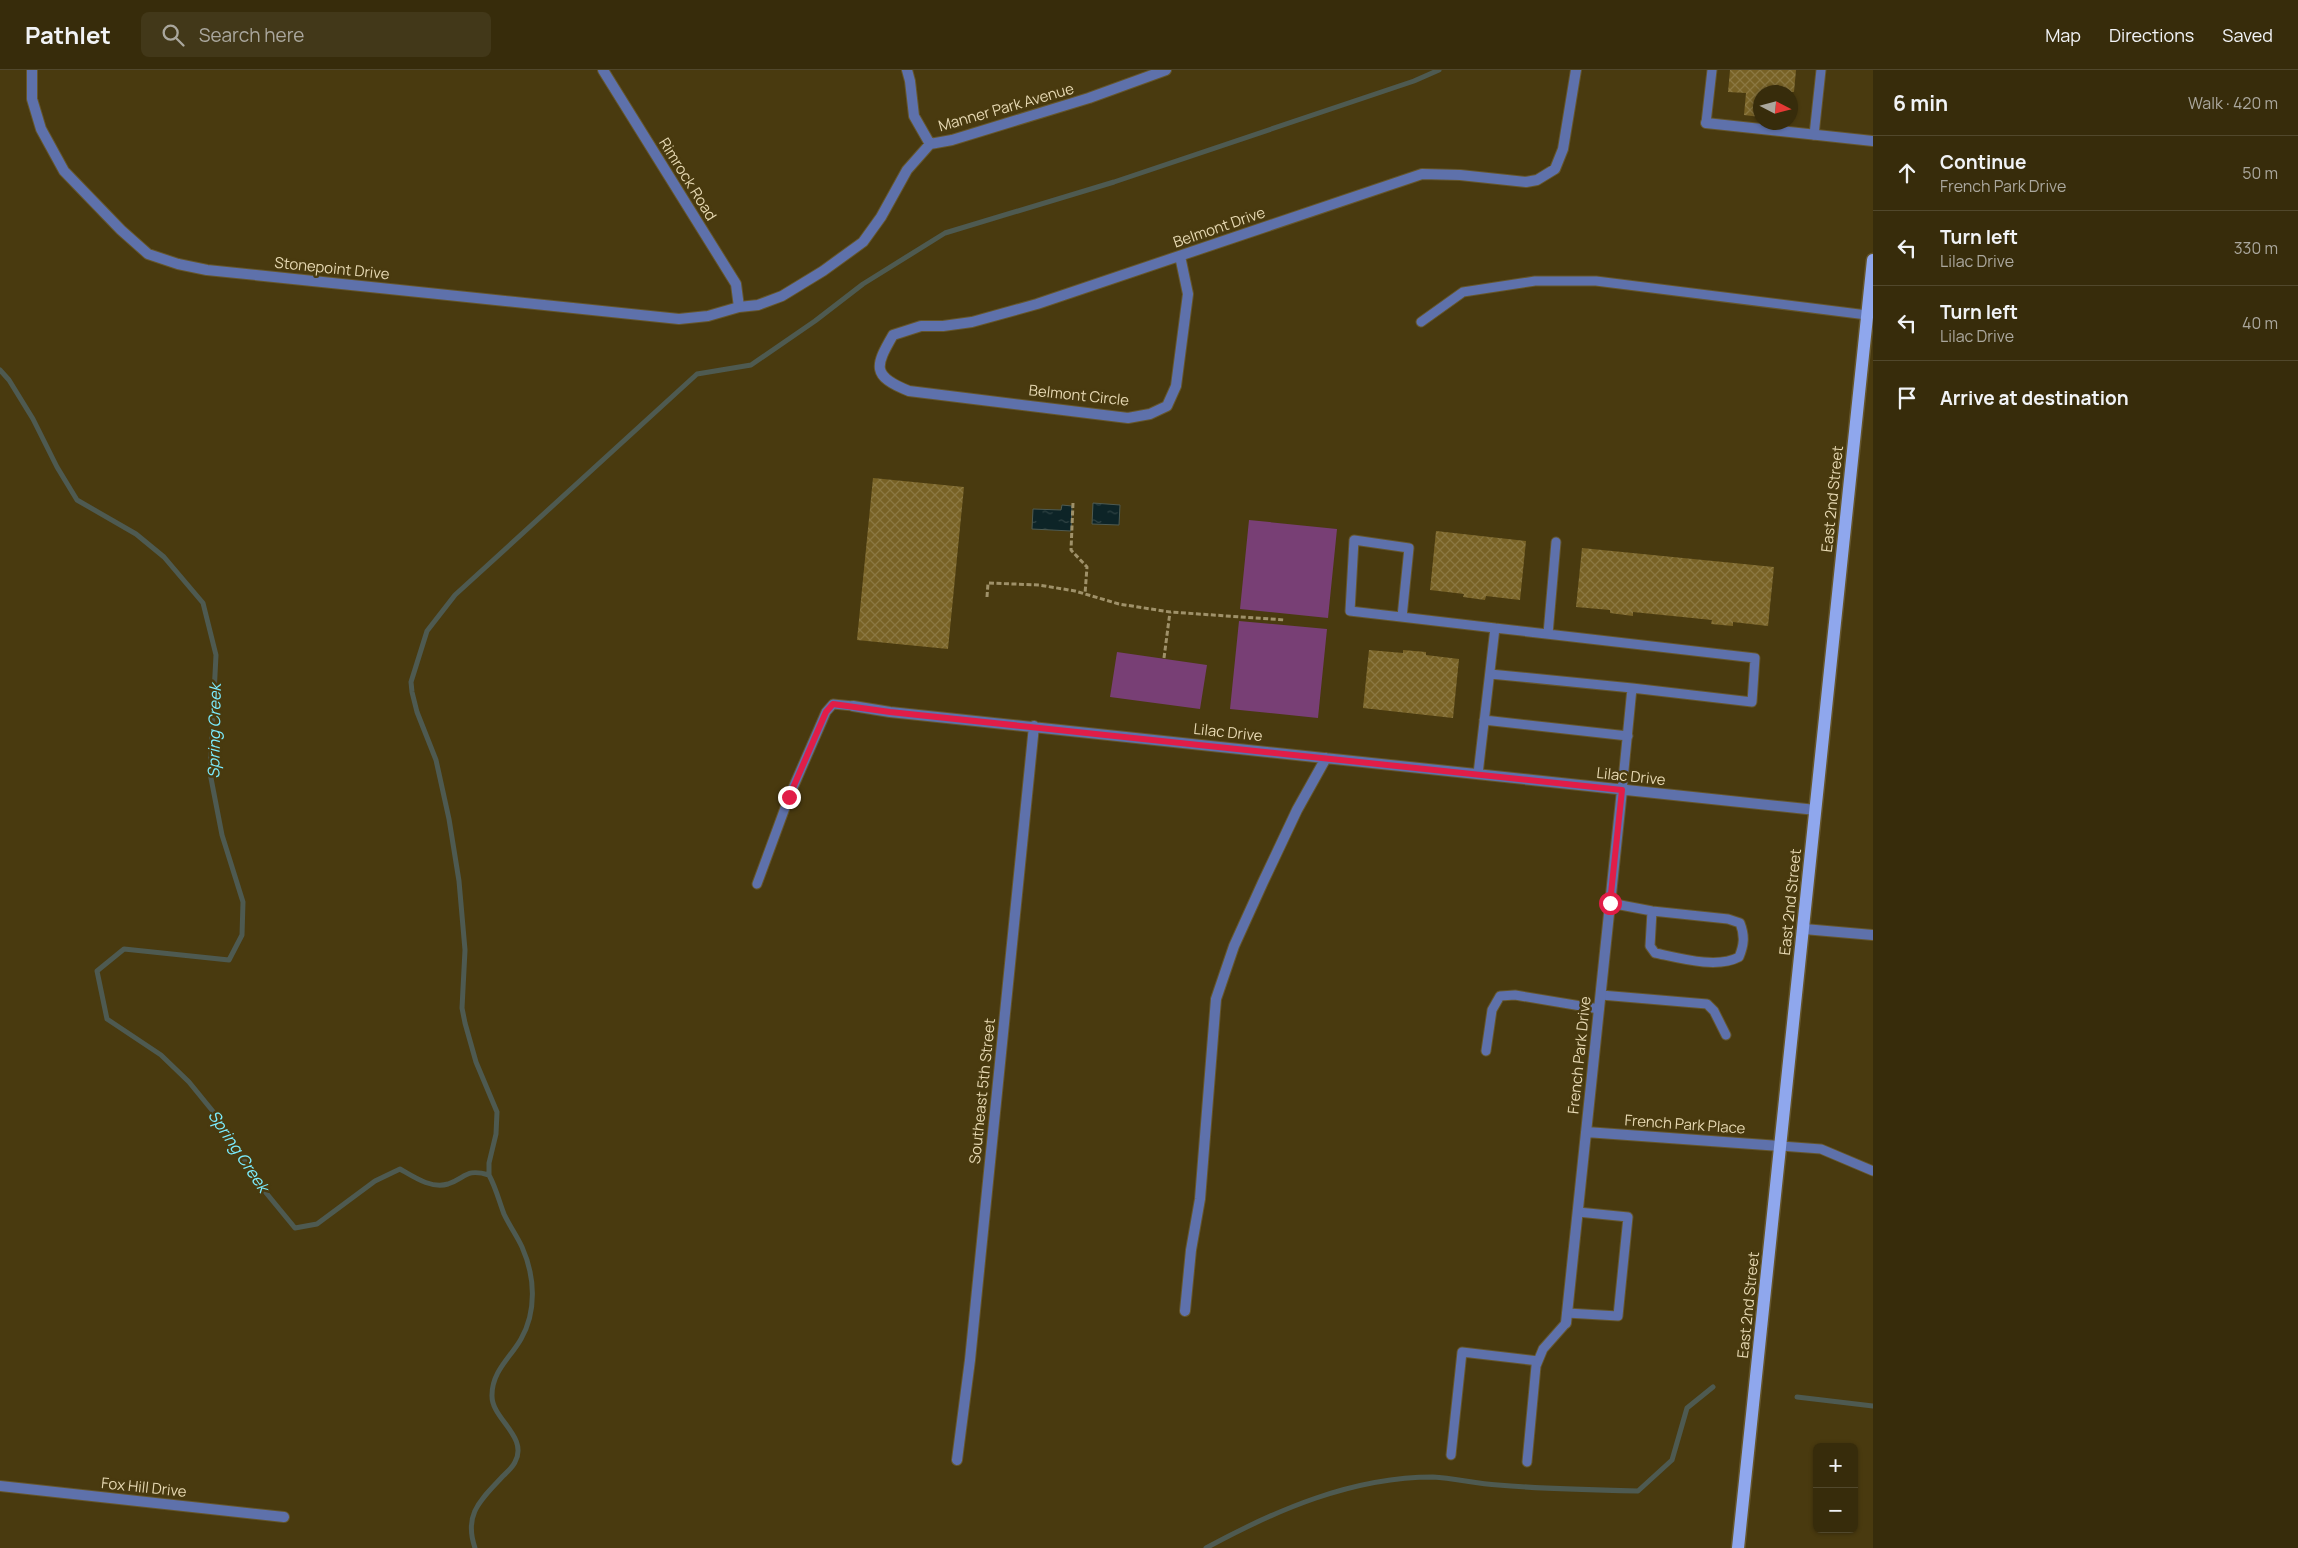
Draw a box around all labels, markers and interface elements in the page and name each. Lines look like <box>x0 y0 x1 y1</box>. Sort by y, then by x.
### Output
search box <box>141 12 491 57</box>
text: Pathlet <box>25 18 111 51</box>
icon: search <box>159 21 187 49</box>
text: Search here <box>199 22 304 48</box>
text: Map <box>2045 23 2081 47</box>
text: Directions <box>2109 23 2194 47</box>
text: Saved <box>2222 23 2273 47</box>
street label: Manner Park Avenue <box>936 78 1076 136</box>
north arrow <box>1753 85 1798 130</box>
text: 6 min <box>1893 89 1948 117</box>
text: Walk · 420 m <box>2188 92 2278 114</box>
street label: Rimrock Road <box>654 134 722 224</box>
text: Continue <box>1940 149 2026 175</box>
icon: ahead <box>1893 159 1921 187</box>
text: 50 m <box>2242 162 2278 184</box>
text: French Park Drive <box>1940 175 2066 197</box>
street label: Belmont Drive <box>1170 201 1268 253</box>
text: Turn left <box>1940 224 2018 250</box>
icon: left <box>1893 234 1921 262</box>
text: 330 m <box>2234 237 2278 259</box>
text: Lilac Drive <box>1940 250 2014 272</box>
street label: Stonepoint Drive <box>273 252 391 285</box>
text: Turn left <box>1940 299 2018 325</box>
icon: left <box>1893 309 1921 337</box>
text: 40 m <box>2242 312 2278 334</box>
text: Lilac Drive <box>1940 325 2014 347</box>
street label: Belmont Circle <box>1028 379 1130 411</box>
icon: arrive <box>1893 384 1921 412</box>
text: Arrive at destination <box>1940 385 2129 411</box>
street label: East 2nd Street <box>1816 445 1848 553</box>
water label: Spring Creek <box>202 681 226 779</box>
street label: Lilac Drive <box>1192 718 1264 746</box>
street label: Lilac Drive <box>1595 762 1667 790</box>
route end <box>778 786 801 809</box>
street label: East 2nd Street <box>1774 848 1806 956</box>
route start <box>1599 892 1622 915</box>
street label: French Park Drive <box>1562 995 1596 1115</box>
street label: Southeast 5th Street <box>964 1017 1000 1165</box>
water label: Spring Creek <box>203 1106 276 1198</box>
street label: French Park Place <box>1624 1109 1746 1139</box>
street label: East 2nd Street <box>1732 1251 1764 1359</box>
map controls <box>1813 1443 1858 1533</box>
button: + <box>1813 1443 1858 1488</box>
street label: Fox Hill Drive <box>100 1472 188 1502</box>
button: − <box>1813 1488 1858 1533</box>

